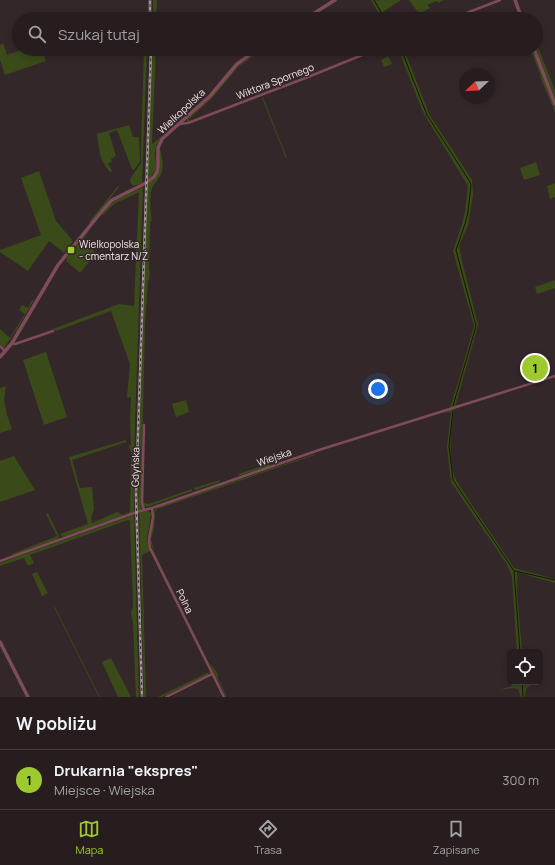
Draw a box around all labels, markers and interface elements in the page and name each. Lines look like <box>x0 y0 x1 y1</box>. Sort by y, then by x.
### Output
search box <box>12 12 543 56</box>
icon: search <box>26 23 48 45</box>
text: Szukaj tutaj <box>58 24 140 45</box>
street label: Wiktora Spornego <box>234 60 316 102</box>
north arrow <box>459 68 495 104</box>
street label: Wielkopolska <box>154 85 208 137</box>
place label: Wielkopolska - cmentarz N/Ż <box>79 237 148 263</box>
marker: Wielkopolska - cmentarz N/Ż <box>66 245 76 255</box>
pin: 1 <box>522 353 548 383</box>
your location <box>368 379 388 399</box>
street label: Wiejska <box>255 445 293 469</box>
street label: Gdyńska <box>128 447 142 487</box>
street label: Polna <box>173 586 197 616</box>
map controls <box>507 649 543 685</box>
button: locate <box>507 649 543 685</box>
text: W pobliżu <box>16 712 97 735</box>
text: Drukarnia "ekspres" <box>54 760 198 781</box>
text: 1 <box>26 771 32 789</box>
text: 300 m <box>502 771 539 789</box>
text: Miejsce · Wiejska <box>54 781 155 799</box>
tab: Mapa <box>75 818 103 857</box>
tab: Trasa <box>254 818 282 857</box>
tab: Zapisane <box>433 818 480 857</box>

